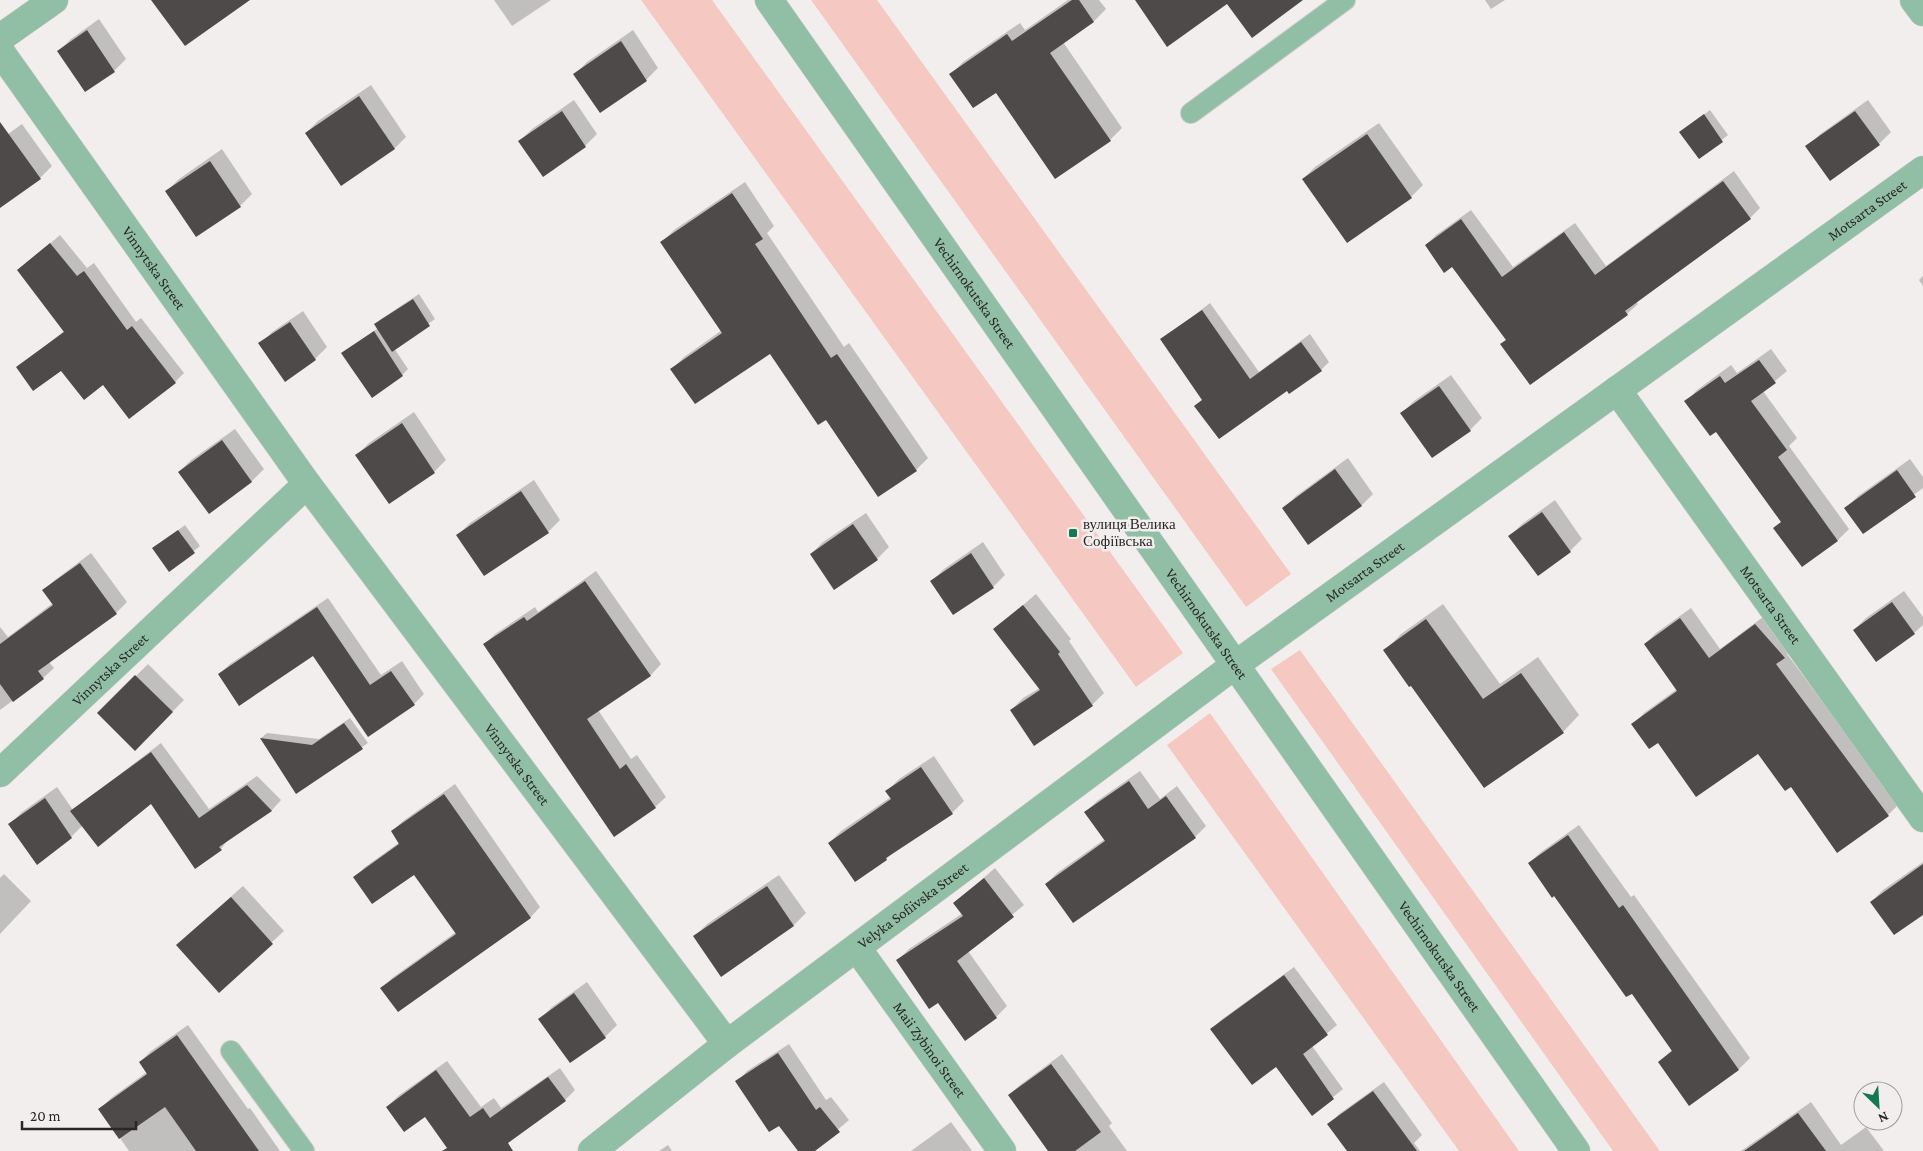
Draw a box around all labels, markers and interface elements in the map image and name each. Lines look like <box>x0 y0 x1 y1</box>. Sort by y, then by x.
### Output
street label: Motsarta Street <box>1825 176 1910 244</box>
street label: Vinnytska Street <box>119 223 189 313</box>
street label: Vechirnokutska Street <box>930 235 1019 352</box>
place label: вулиця Велика Софіївська <box>1083 516 1176 549</box>
marker: вулиця Велика Софіївська <box>1067 527 1079 539</box>
street label: Motsarta Street <box>1323 537 1408 605</box>
street label: Motsarta Street <box>1737 562 1805 648</box>
street label: Vechirnokutska Street <box>1162 566 1251 683</box>
street label: Vinnytska Street <box>69 629 152 709</box>
street label: Vinnytska Street <box>481 720 554 809</box>
street label: Velyka Sofiivska Street <box>854 859 972 952</box>
street label: Vechirnokutska Street <box>1395 898 1484 1016</box>
street label: Maii Zybinoi Street <box>890 999 970 1101</box>
north arrow <box>1853 1081 1903 1131</box>
scale bar <box>22 1098 136 1130</box>
text: 20 m <box>30 1108 61 1124</box>
text: N <box>1875 1109 1891 1127</box>

